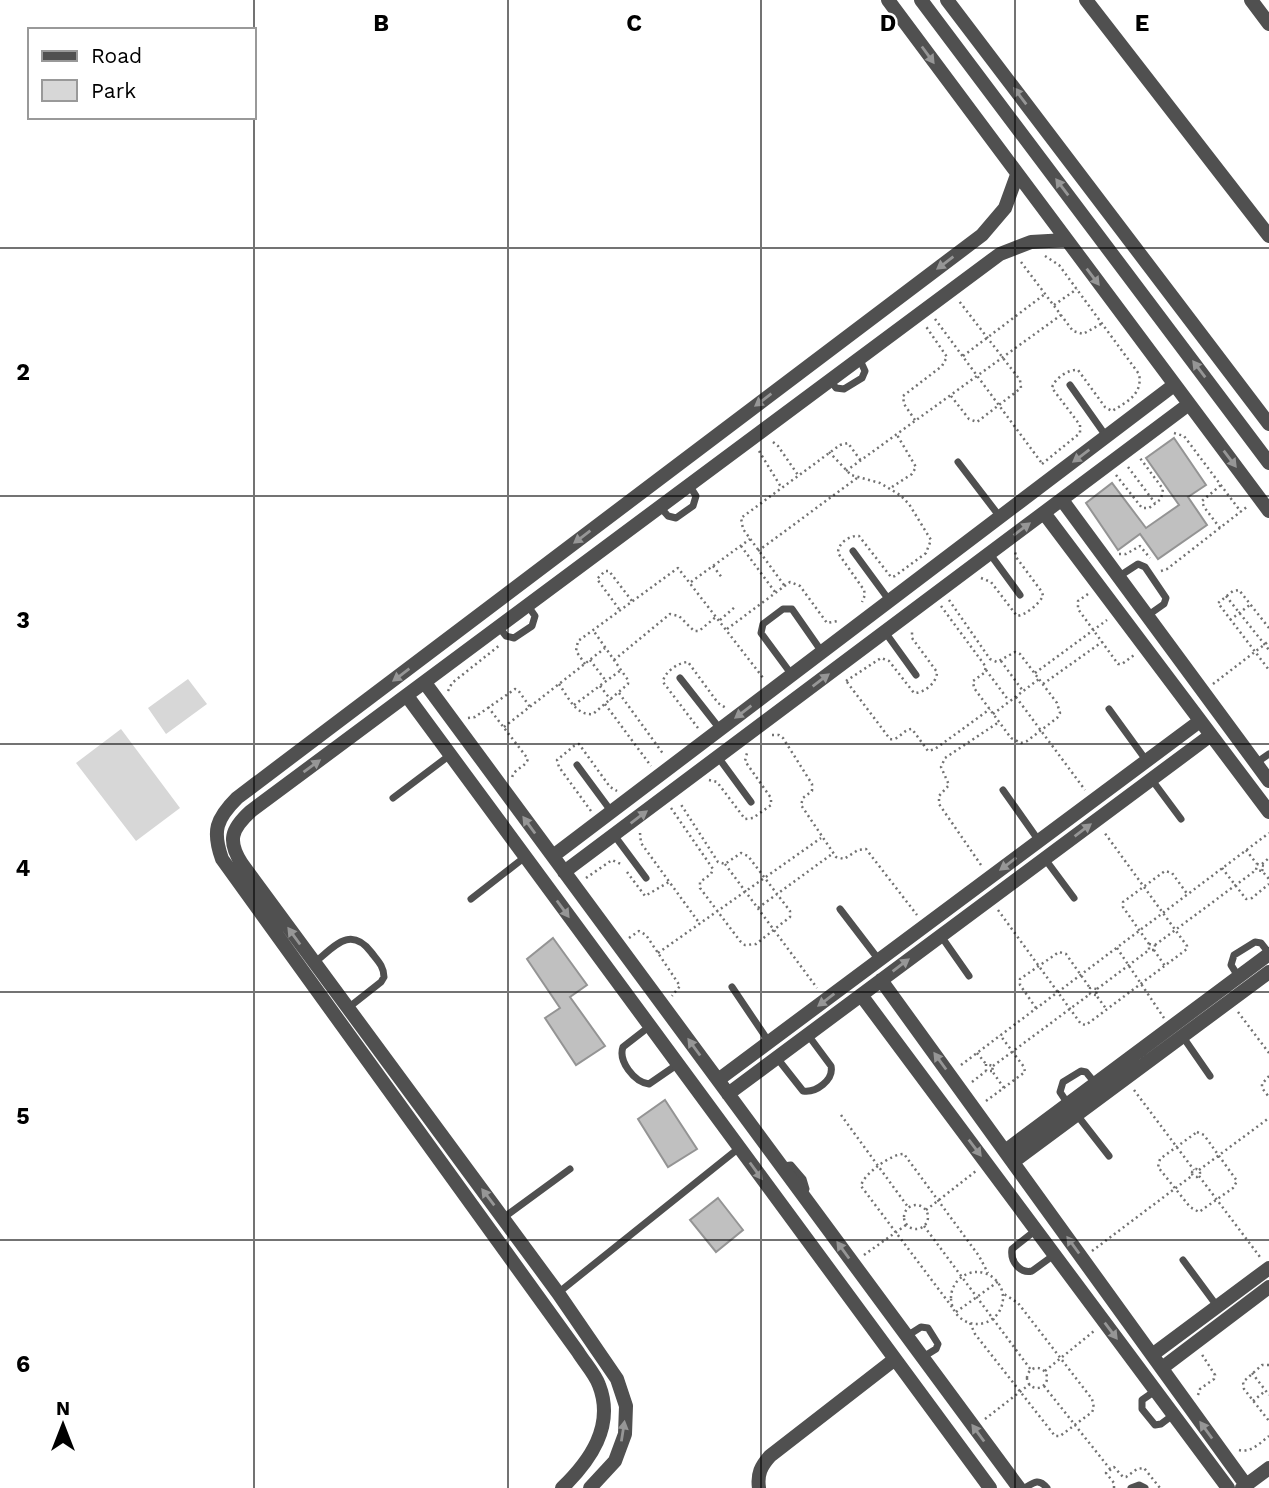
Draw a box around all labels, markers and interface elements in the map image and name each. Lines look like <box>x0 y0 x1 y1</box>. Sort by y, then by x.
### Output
text: B <box>373 10 389 37</box>
text: C <box>626 10 642 37</box>
text: D <box>880 10 896 37</box>
text: E <box>1135 10 1149 37</box>
legend <box>28 28 256 119</box>
text: Road <box>91 43 142 68</box>
one-way arrow <box>921 46 935 64</box>
text: Park <box>91 78 136 103</box>
one-way arrow <box>1013 88 1028 106</box>
one-way arrow <box>1055 178 1069 196</box>
one-way arrow <box>936 256 954 270</box>
one-way arrow <box>1086 268 1100 286</box>
text: 2 <box>16 359 30 386</box>
one-way arrow <box>1192 360 1206 378</box>
one-way arrow <box>755 393 773 408</box>
one-way arrow <box>1072 449 1090 463</box>
one-way arrow <box>1222 450 1236 468</box>
one-way arrow <box>1013 522 1031 537</box>
one-way arrow <box>573 530 591 544</box>
text: 3 <box>16 607 30 634</box>
one-way arrow <box>392 667 410 682</box>
one-way arrow <box>811 673 829 688</box>
one-way arrow <box>734 705 752 719</box>
one-way arrow <box>303 758 321 773</box>
one-way arrow <box>629 809 647 824</box>
one-way arrow <box>523 816 537 834</box>
one-way arrow <box>1074 823 1092 837</box>
text: 4 <box>16 855 31 882</box>
one-way arrow <box>999 857 1017 871</box>
one-way arrow <box>556 900 570 918</box>
one-way arrow <box>288 927 302 945</box>
one-way arrow <box>892 959 910 973</box>
one-way arrow <box>817 993 835 1007</box>
one-way arrow <box>687 1038 701 1056</box>
one-way arrow <box>933 1052 947 1070</box>
text: 5 <box>16 1103 30 1130</box>
one-way arrow <box>968 1139 982 1157</box>
one-way arrow <box>749 1162 763 1180</box>
one-way arrow <box>481 1188 495 1207</box>
one-way arrow <box>1067 1236 1081 1254</box>
one-way arrow <box>837 1241 851 1259</box>
one-way arrow <box>1103 1321 1118 1339</box>
text: 6 <box>16 1351 30 1378</box>
north arrow <box>28 1390 98 1460</box>
text: N <box>56 1397 70 1420</box>
one-way arrow <box>618 1420 629 1442</box>
one-way arrow <box>1199 1421 1213 1439</box>
one-way arrow <box>972 1424 986 1442</box>

